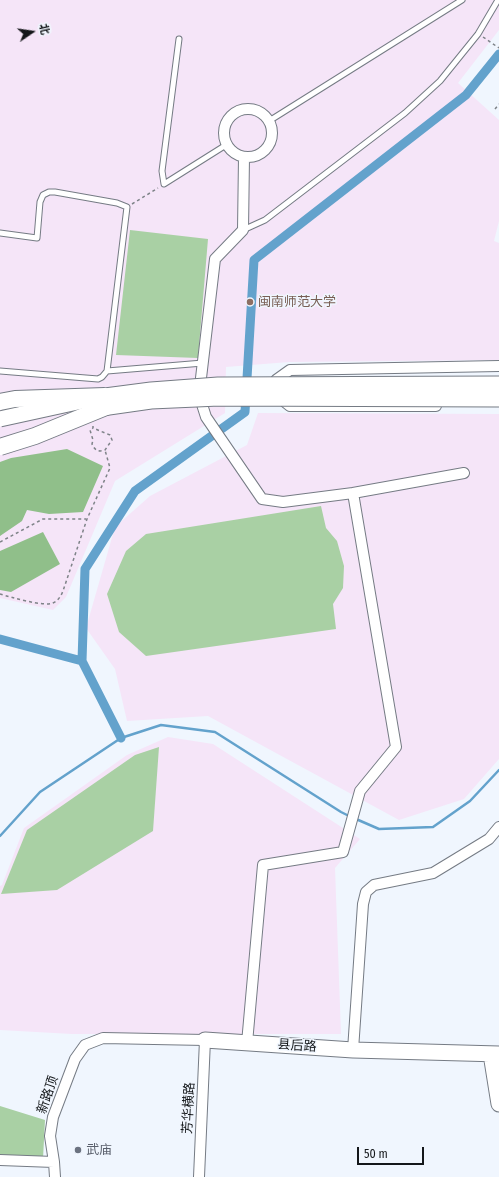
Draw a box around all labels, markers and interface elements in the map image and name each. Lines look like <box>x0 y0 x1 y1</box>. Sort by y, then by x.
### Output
north arrow <box>12 12 52 52</box>
text: 北 <box>37 22 52 36</box>
place label: 闽南师范大学 <box>258 294 336 310</box>
marker: 闽南师范大学 <box>245 297 255 307</box>
street label: 县后路 <box>277 1037 317 1055</box>
street label: 新路顶 <box>34 1074 62 1116</box>
street label: 芳华横路 <box>180 1082 198 1134</box>
scale bar <box>359 1139 426 1165</box>
place label: 武庙 <box>86 1142 112 1158</box>
marker: 武庙 <box>73 1145 83 1155</box>
text: 50 m <box>364 1147 388 1161</box>

